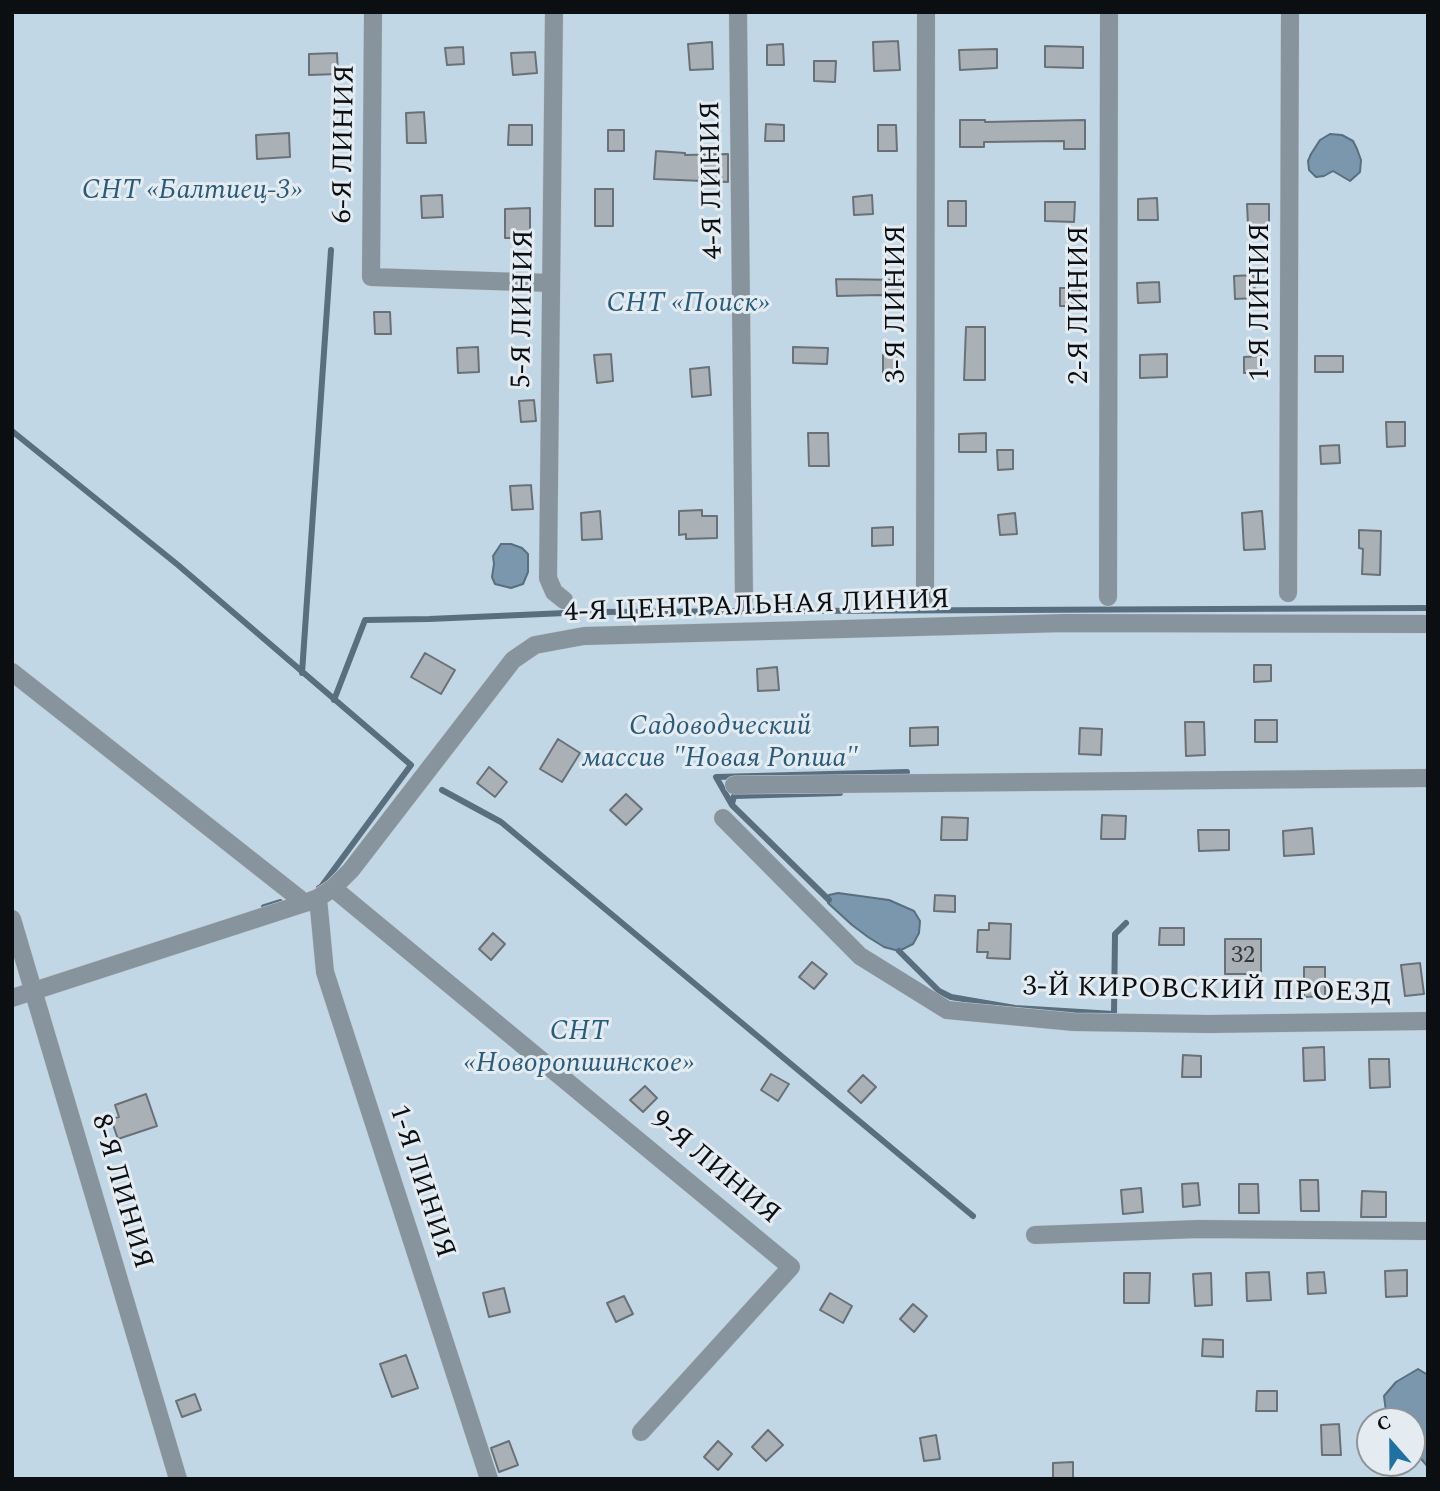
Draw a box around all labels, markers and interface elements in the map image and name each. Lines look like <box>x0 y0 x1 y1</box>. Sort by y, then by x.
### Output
street label: 6-Я ЛИНИЯ <box>328 64 364 224</box>
street label: 4-Я ЛИНИЯ <box>696 100 732 260</box>
park label: СНТ «Балтиец-3» <box>82 176 302 210</box>
street label: 1-Я ЛИНИЯ <box>1246 223 1280 381</box>
street label: 3-Я ЛИНИЯ <box>882 225 916 383</box>
street label: 2-Я ЛИНИЯ <box>1065 226 1099 384</box>
street label: 5-Я ЛИНИЯ <box>507 229 543 389</box>
park label: СНТ «Поиск» <box>607 289 769 323</box>
street label: 4-Я ЦЕНТРАЛЬНАЯ ЛИНИЯ <box>564 584 950 632</box>
park label: Садоводческий массив "Новая Ропша" <box>582 712 858 778</box>
house number: 32 <box>1231 943 1255 971</box>
street label: 3-Й КИРОВСКИЙ ПРОЕЗД <box>1022 972 1392 1012</box>
park label: СНТ «Новоропшинское» <box>464 1017 694 1083</box>
street label: 1-Я ЛИНИЯ <box>379 1101 461 1263</box>
street label: 9-Я ЛИНИЯ <box>642 1105 786 1233</box>
street label: 8-Я ЛИНИЯ <box>82 1111 158 1273</box>
north arrow <box>1356 1407 1426 1477</box>
text: С <box>1372 1408 1396 1440</box>

